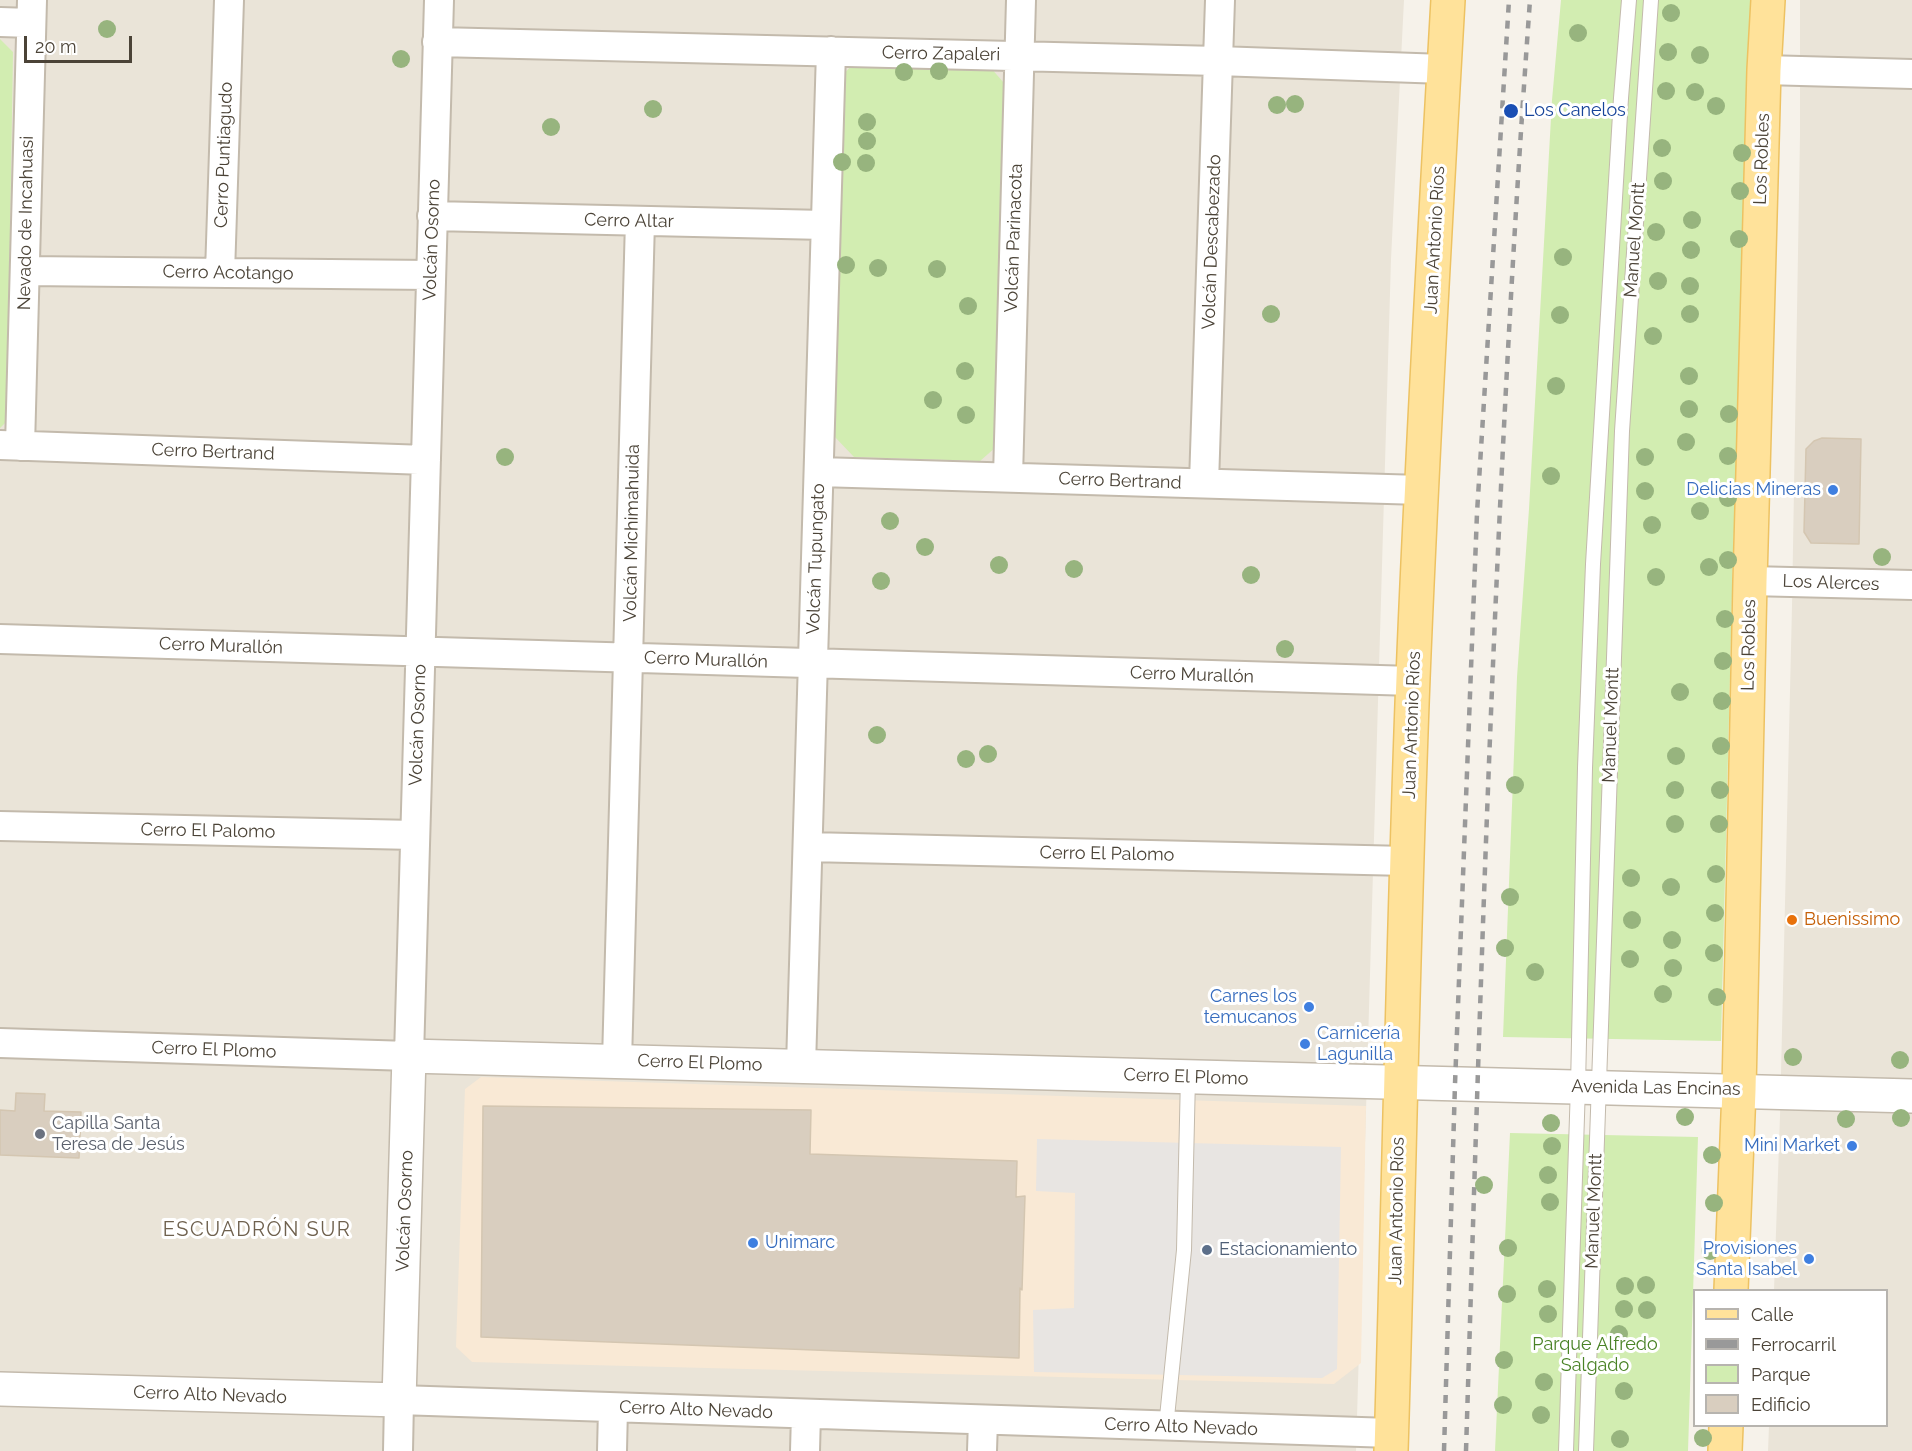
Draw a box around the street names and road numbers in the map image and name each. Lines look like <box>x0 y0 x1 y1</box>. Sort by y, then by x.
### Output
street label: Cerro Zapaleri <box>882 42 1000 66</box>
street label: Cerro Puntiagudo <box>211 81 237 229</box>
street label: Los Robles <box>1750 113 1774 205</box>
street label: Nevado de Incahuasi <box>14 136 38 310</box>
street label: Volcán Descabezado <box>1198 154 1226 330</box>
street label: Volcán Parinacota <box>1001 163 1027 313</box>
street label: Juan Antonio Ríos <box>1420 166 1450 314</box>
street label: Volcán Osorno <box>419 179 445 301</box>
street label: Manuel Montt <box>1620 182 1650 298</box>
street label: Cerro Altar <box>584 209 674 233</box>
street label: Cerro Acotango <box>162 261 294 285</box>
street label: Cerro Bertrand <box>151 439 275 465</box>
street label: Volcán Michimahuida <box>620 444 644 622</box>
street label: Cerro Bertrand <box>1058 468 1182 494</box>
street label: Volcán Tupungato <box>803 483 829 635</box>
street label: Los Alerces <box>1782 571 1880 595</box>
street label: Los Robles <box>1737 599 1761 691</box>
street label: Cerro Murallón <box>159 633 283 659</box>
street label: Cerro Murallón <box>644 647 768 673</box>
street label: Juan Antonio Ríos <box>1399 651 1425 799</box>
street label: Cerro Murallón <box>1130 662 1254 688</box>
street label: Volcán Osorno <box>405 664 431 786</box>
street label: Manuel Montt <box>1598 667 1624 783</box>
street label: Cerro El Palomo <box>140 819 276 843</box>
street label: Cerro El Palomo <box>1039 842 1175 866</box>
street label: Cerro El Plomo <box>151 1037 277 1063</box>
street label: Cerro El Plomo <box>637 1050 763 1076</box>
street label: Cerro El Plomo <box>1123 1064 1249 1090</box>
street label: Avenida Las Encinas <box>1571 1076 1741 1100</box>
street label: Juan Antonio Ríos <box>1385 1137 1409 1285</box>
street label: Volcán Osorno <box>392 1150 418 1272</box>
street label: Manuel Montt <box>1581 1153 1607 1269</box>
street label: Cerro Alto Nevado <box>133 1382 287 1408</box>
street label: Cerro Alto Nevado <box>619 1397 773 1423</box>
street label: Cerro Alto Nevado <box>1104 1414 1258 1440</box>

